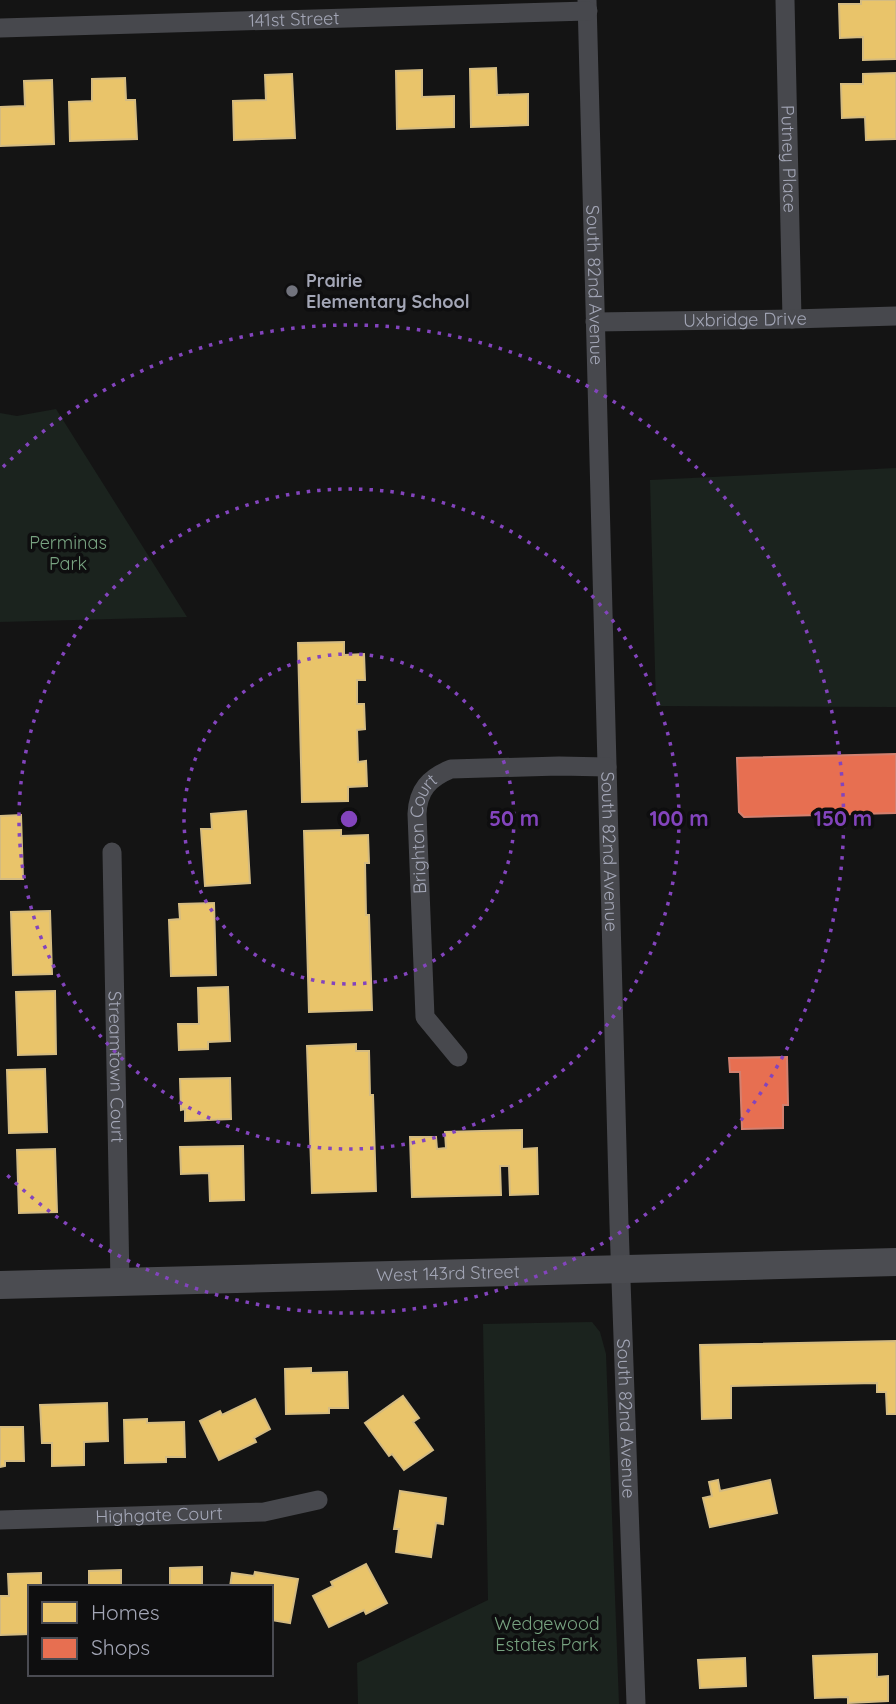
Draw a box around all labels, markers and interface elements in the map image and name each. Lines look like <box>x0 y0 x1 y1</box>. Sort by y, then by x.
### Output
street label: 141st Street <box>248 6 340 32</box>
street label: Putney Place <box>776 105 802 213</box>
street label: South 82nd Avenue <box>581 205 609 365</box>
place label: Prairie Elementary School <box>306 269 470 313</box>
marker: Prairie Elementary School <box>284 283 300 299</box>
street label: Uxbridge Drive <box>683 307 807 332</box>
park label: Perminas Park <box>29 531 107 575</box>
street label: Brighton Court <box>405 768 442 894</box>
street label: South 82nd Avenue <box>596 771 623 932</box>
text: 50 m <box>489 805 539 831</box>
text: 100 m <box>649 805 709 831</box>
text: 150 m <box>814 805 872 831</box>
centre of rings <box>337 807 361 831</box>
street label: Streamtown Court <box>104 991 129 1143</box>
street label: West 143rd Street <box>376 1260 520 1286</box>
street label: South 82nd Avenue <box>612 1338 641 1499</box>
street label: Highgate Court <box>95 1501 223 1528</box>
legend <box>28 1585 273 1676</box>
text: Homes <box>91 1599 160 1625</box>
park label: Wedgewood Estates Park <box>494 1612 600 1656</box>
text: Shops <box>91 1634 150 1660</box>

